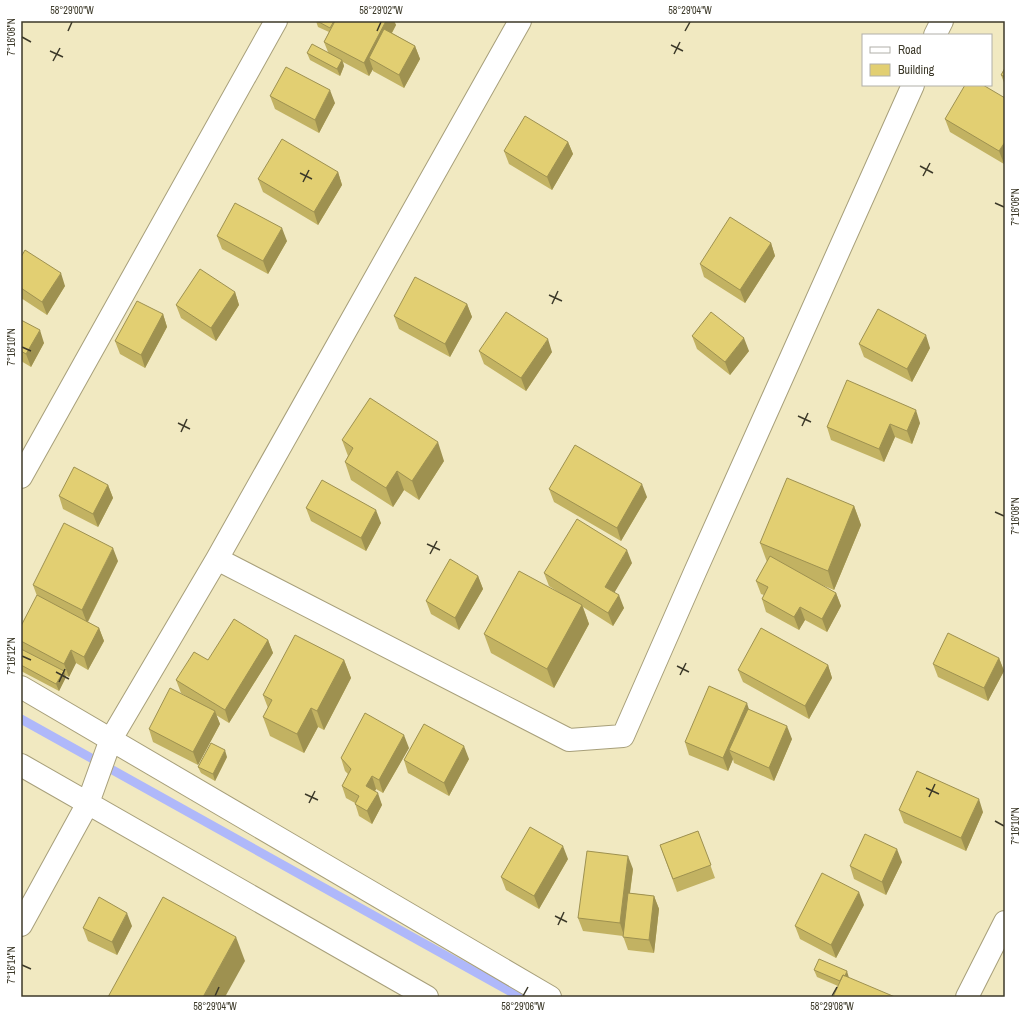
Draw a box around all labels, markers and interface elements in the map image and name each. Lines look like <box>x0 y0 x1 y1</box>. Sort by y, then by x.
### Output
text: 58°29'00"W <box>50 4 94 17</box>
text: 58°29'02"W <box>359 4 403 17</box>
text: 58°29'04"W <box>668 4 712 17</box>
text: 7°16'08"N <box>5 18 18 56</box>
legend <box>862 34 992 86</box>
text: Road <box>898 42 922 58</box>
text: Building <box>898 62 935 78</box>
text: 7°16'06"N <box>1009 188 1022 226</box>
text: 7°16'10"N <box>5 328 18 366</box>
text: 7°16'08"N <box>1009 497 1022 535</box>
text: 7°16'12"N <box>5 637 18 675</box>
text: 7°16'10"N <box>1009 807 1022 845</box>
text: 7°16'14"N <box>5 946 18 984</box>
text: 58°29'04"W <box>193 1000 237 1013</box>
text: 58°29'06"W <box>501 1000 545 1013</box>
text: 58°29'08"W <box>810 1000 854 1013</box>

